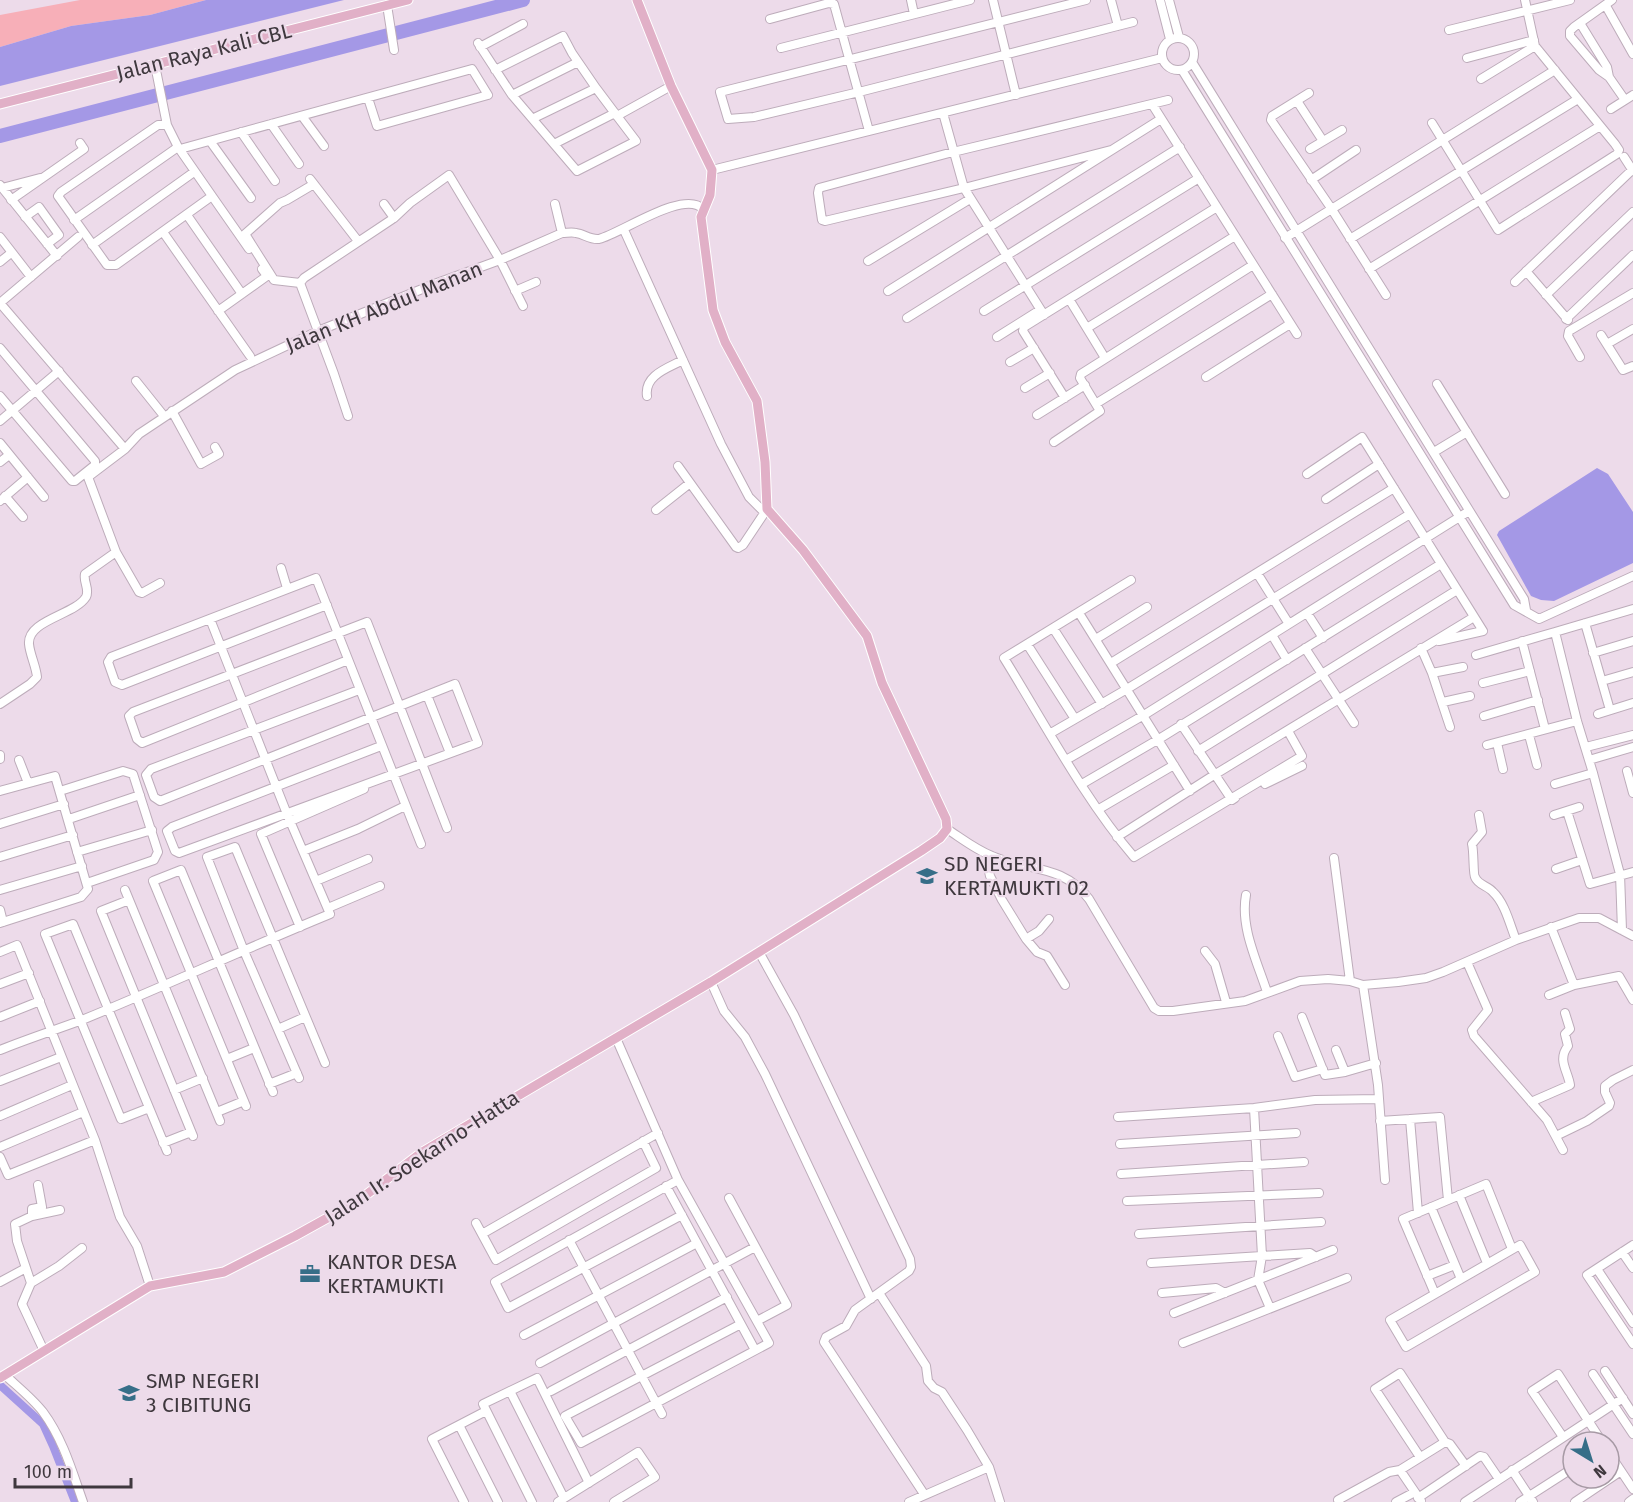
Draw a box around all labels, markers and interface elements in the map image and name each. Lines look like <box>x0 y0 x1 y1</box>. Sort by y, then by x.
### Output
street label: Jalan Raya Kali CBL <box>114 18 295 86</box>
street label: Jalan KH Abdul Manan <box>282 256 486 358</box>
place label: SD NEGERI KERTAMUKTI 02 <box>944 851 1089 901</box>
school or university icon: SD NEGERI KERTAMUKTI 02 <box>915 864 939 888</box>
street label: Jalan Ir. Soekarno-Hatta <box>320 1084 524 1230</box>
place label: KANTOR DESA KERTAMUKTI <box>327 1249 457 1299</box>
office icon: KANTOR DESA KERTAMUKTI <box>298 1262 322 1286</box>
place label: SMP NEGERI 3 CIBITUNG <box>146 1368 260 1418</box>
school or university icon: SMP NEGERI 3 CIBITUNG <box>117 1381 141 1405</box>
north arrow <box>1561 1430 1621 1490</box>
scale bar <box>15 1451 130 1489</box>
text: 100 m <box>24 1461 72 1483</box>
text: N <box>1590 1461 1610 1482</box>

